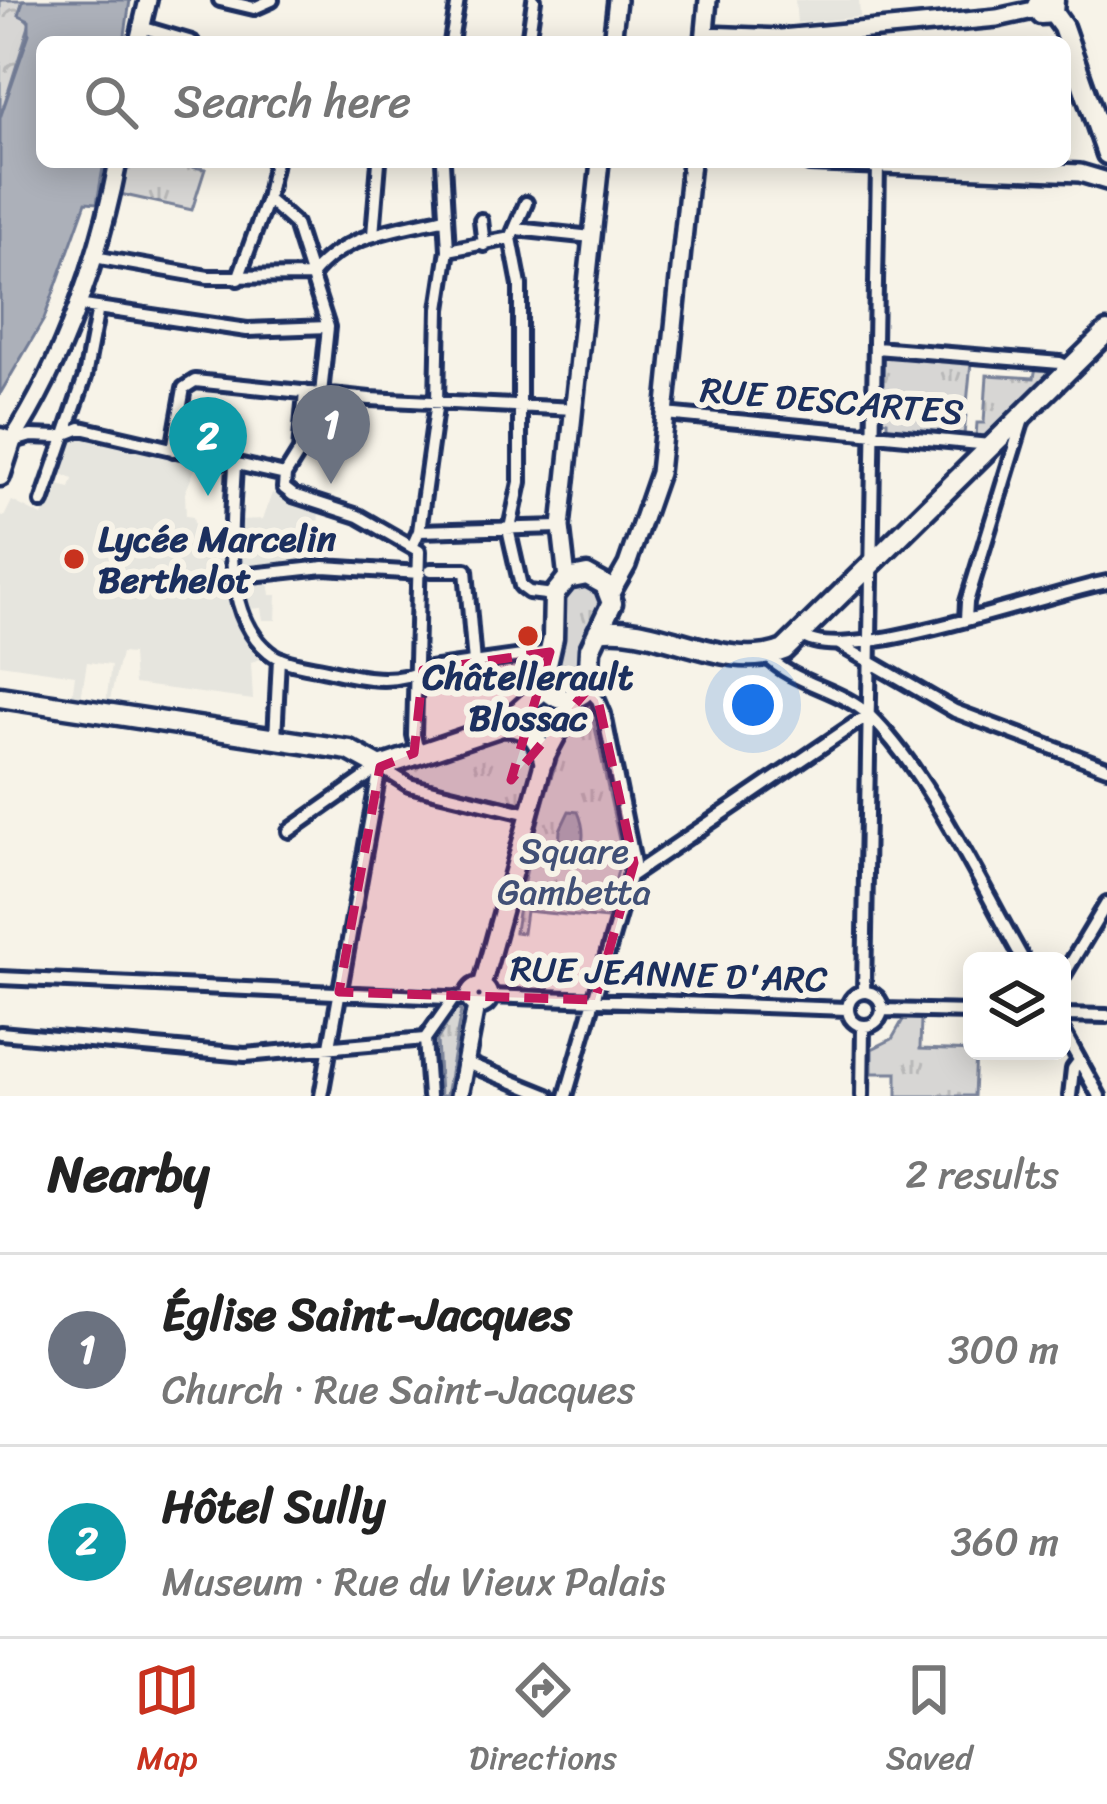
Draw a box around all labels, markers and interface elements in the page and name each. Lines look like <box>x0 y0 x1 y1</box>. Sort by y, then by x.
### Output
search box <box>36 36 1071 168</box>
text: Search here <box>174 62 411 142</box>
icon: search <box>78 69 144 135</box>
street label: RUE DESCARTES <box>698 358 966 444</box>
pin: 1 <box>292 385 370 484</box>
pin: 2 <box>169 397 247 496</box>
place label: Lycée Marcelin Berthelot <box>98 507 337 612</box>
marker: Lycée Marcelin Berthelot <box>61 546 87 572</box>
marker: Châtellerault Blossac <box>515 623 541 649</box>
place label: Châtellerault Blossac <box>422 645 634 750</box>
your location <box>723 675 783 735</box>
park label: Square Gambetta <box>497 819 651 924</box>
street label: RUE JEANNE D'ARC <box>509 936 829 1012</box>
map controls <box>963 952 1071 1060</box>
button: layers <box>963 952 1071 1060</box>
text: Nearby <box>48 1129 209 1219</box>
text: 2 results <box>905 1140 1059 1209</box>
text: Église Saint-Jacques <box>162 1275 572 1355</box>
text: 1 <box>79 1315 95 1384</box>
text: 300 m <box>948 1315 1059 1384</box>
text: Church · Rue Saint-Jacques <box>162 1355 635 1424</box>
text: Hôtel Sully <box>162 1467 385 1547</box>
text: 2 <box>76 1507 98 1576</box>
text: 360 m <box>951 1507 1059 1576</box>
text: Museum · Rue du Vieux Palais <box>162 1547 666 1616</box>
tab: Map <box>134 1657 200 1787</box>
tab: Directions <box>469 1657 617 1787</box>
tab: Saved <box>886 1657 973 1787</box>

